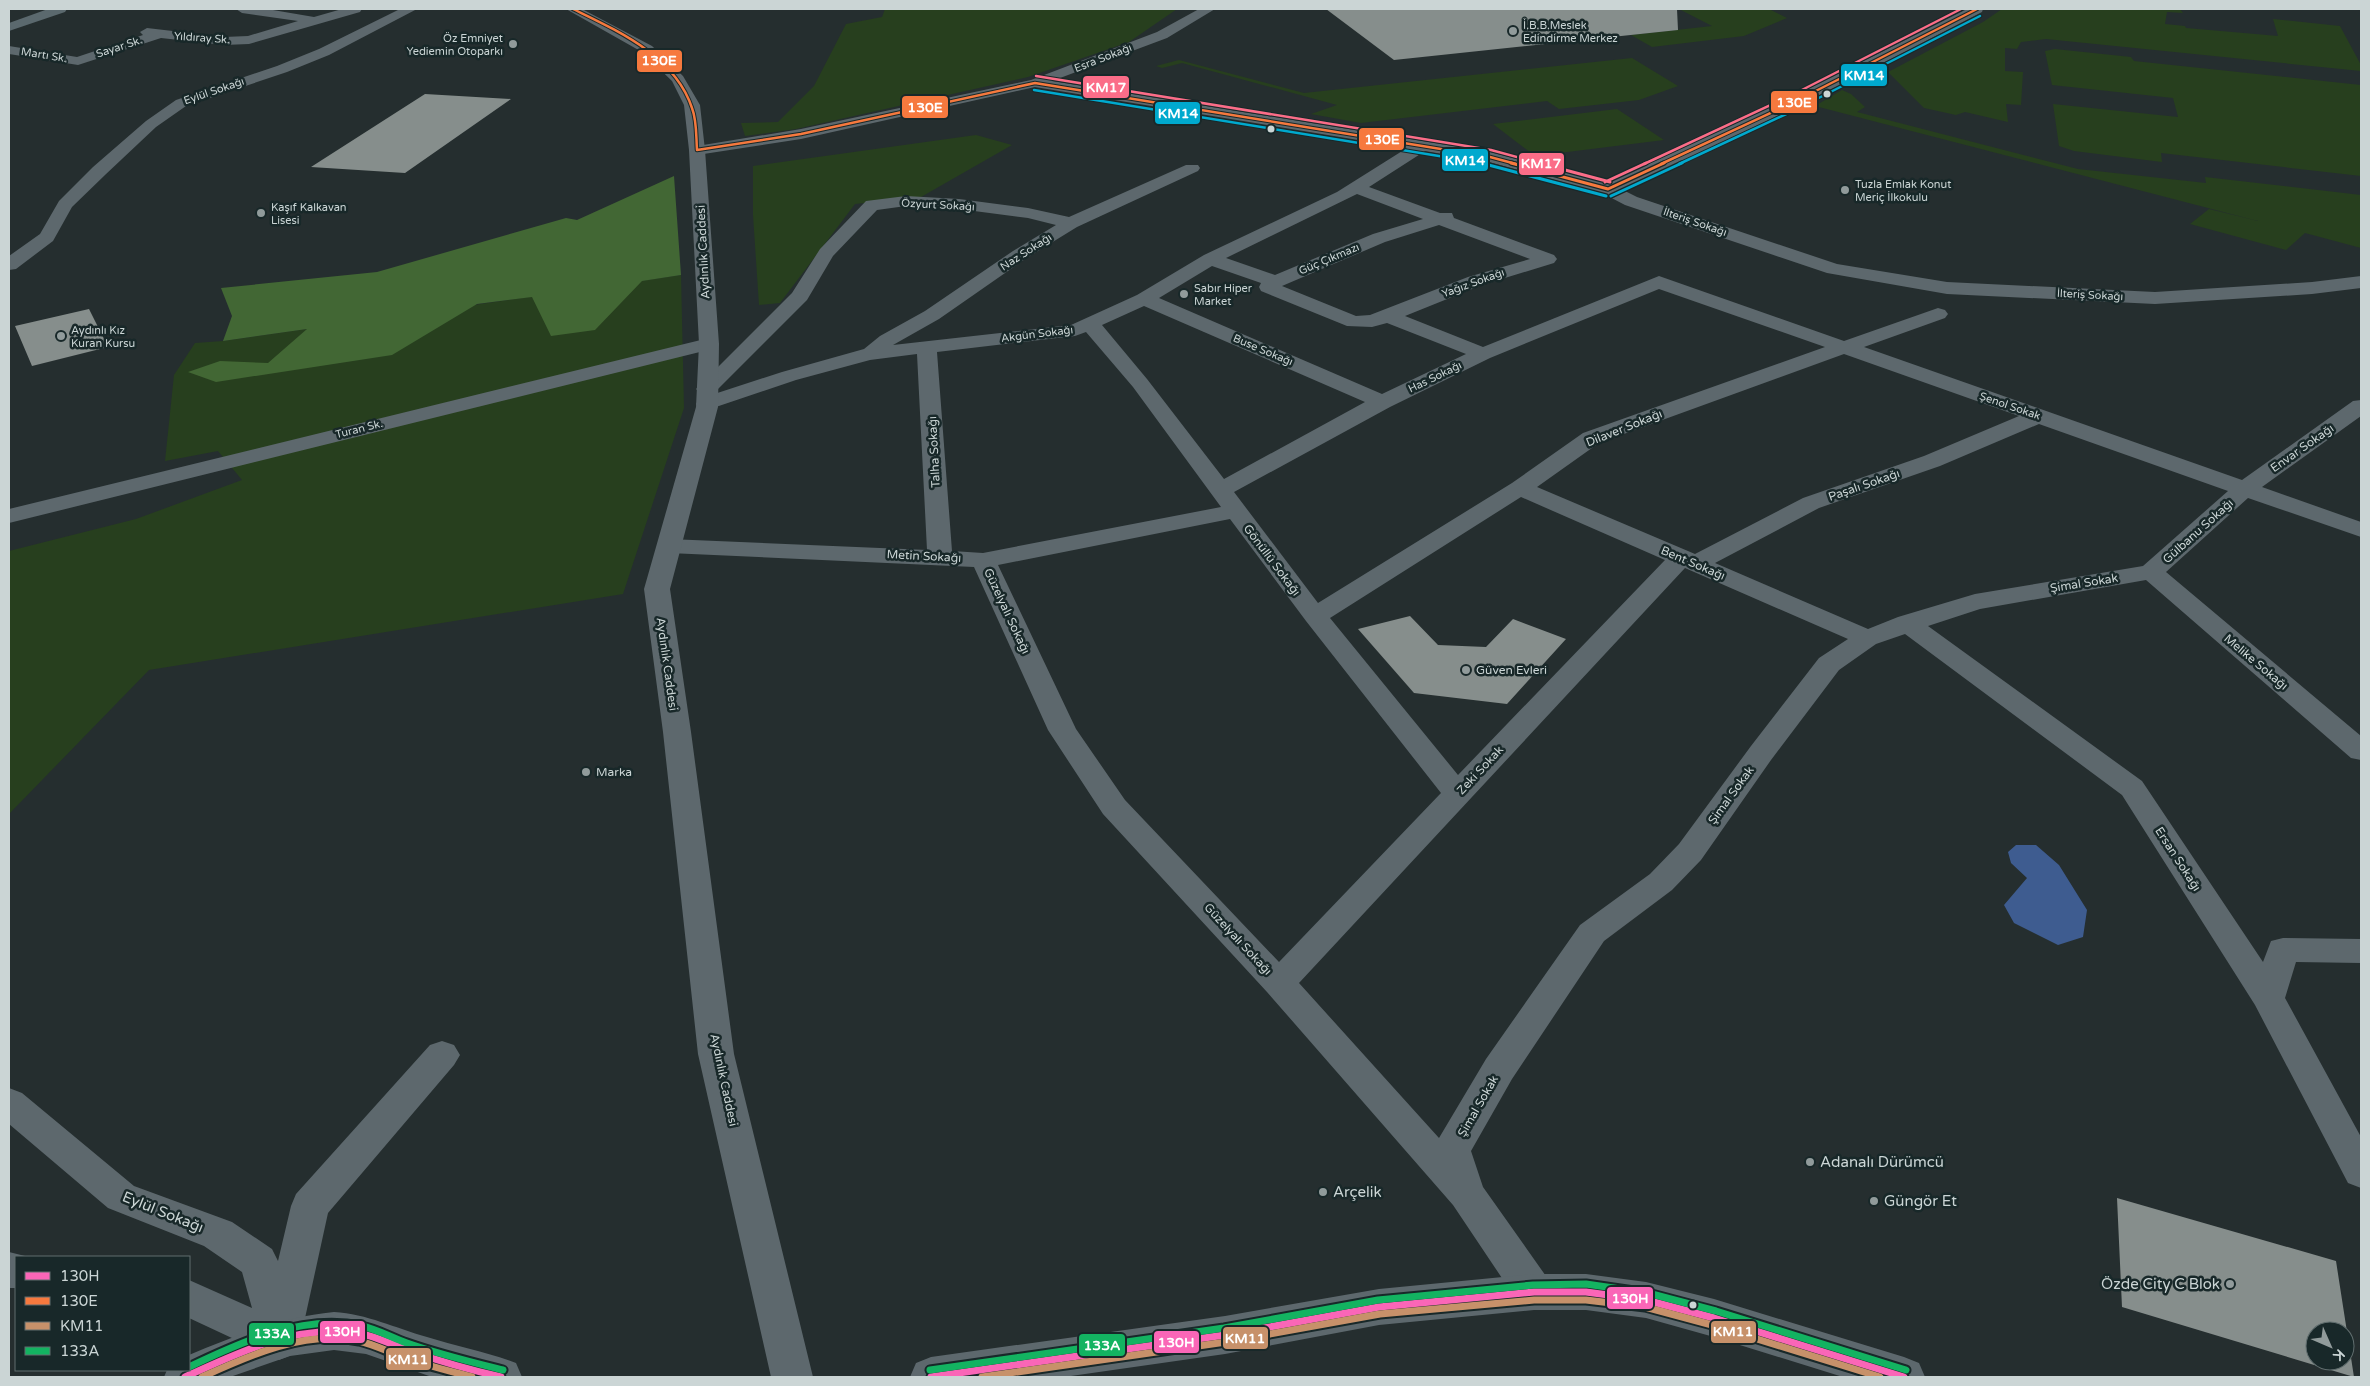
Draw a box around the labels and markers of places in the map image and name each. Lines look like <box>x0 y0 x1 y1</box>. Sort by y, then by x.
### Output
place label: İ.B.B.Meslek Edindirme Merkez <box>1523 19 1618 45</box>
marker: İ.B.B.Meslek Edindirme Merkez <box>1507 25 1519 37</box>
place label: Öz Emniyet Yediemin Otoparkı <box>406 32 503 58</box>
marker: Öz Emniyet Yediemin Otoparkı <box>507 38 519 50</box>
unlabelled marker <box>1822 89 1832 99</box>
unlabelled marker <box>1266 124 1276 134</box>
place label: Tuzla Emlak Konut Meriç İlkokulu <box>1855 178 1951 204</box>
marker: Tuzla Emlak Konut Meriç İlkokulu <box>1839 184 1851 196</box>
place label: Kaşıf Kalkavan Lisesi <box>271 201 347 227</box>
marker: Kaşıf Kalkavan Lisesi <box>255 207 267 219</box>
place label: Sabır Hiper Market <box>1194 282 1253 308</box>
marker: Sabır Hiper Market <box>1178 288 1190 300</box>
place label: Aydınlı Kız Kuran Kursu <box>71 324 135 350</box>
marker: Aydınlı Kız Kuran Kursu <box>55 330 67 342</box>
place label: Güven Evleri <box>1476 663 1547 677</box>
marker: Güven Evleri <box>1460 664 1472 676</box>
place label: Marka <box>596 765 632 779</box>
marker: Marka <box>580 766 592 778</box>
place label: Adanalı Dürümcü <box>1820 1153 1944 1171</box>
marker: Adanalı Dürümcü <box>1804 1156 1816 1168</box>
place label: Arçelik <box>1333 1183 1382 1201</box>
marker: Arçelik <box>1317 1186 1329 1198</box>
place label: Güngör Et <box>1884 1192 1957 1210</box>
marker: Güngör Et <box>1868 1195 1880 1207</box>
place label: Özde City C Blok <box>2101 1275 2220 1293</box>
marker: Özde City C Blok <box>2224 1278 2236 1290</box>
unlabelled marker <box>1688 1300 1698 1310</box>

